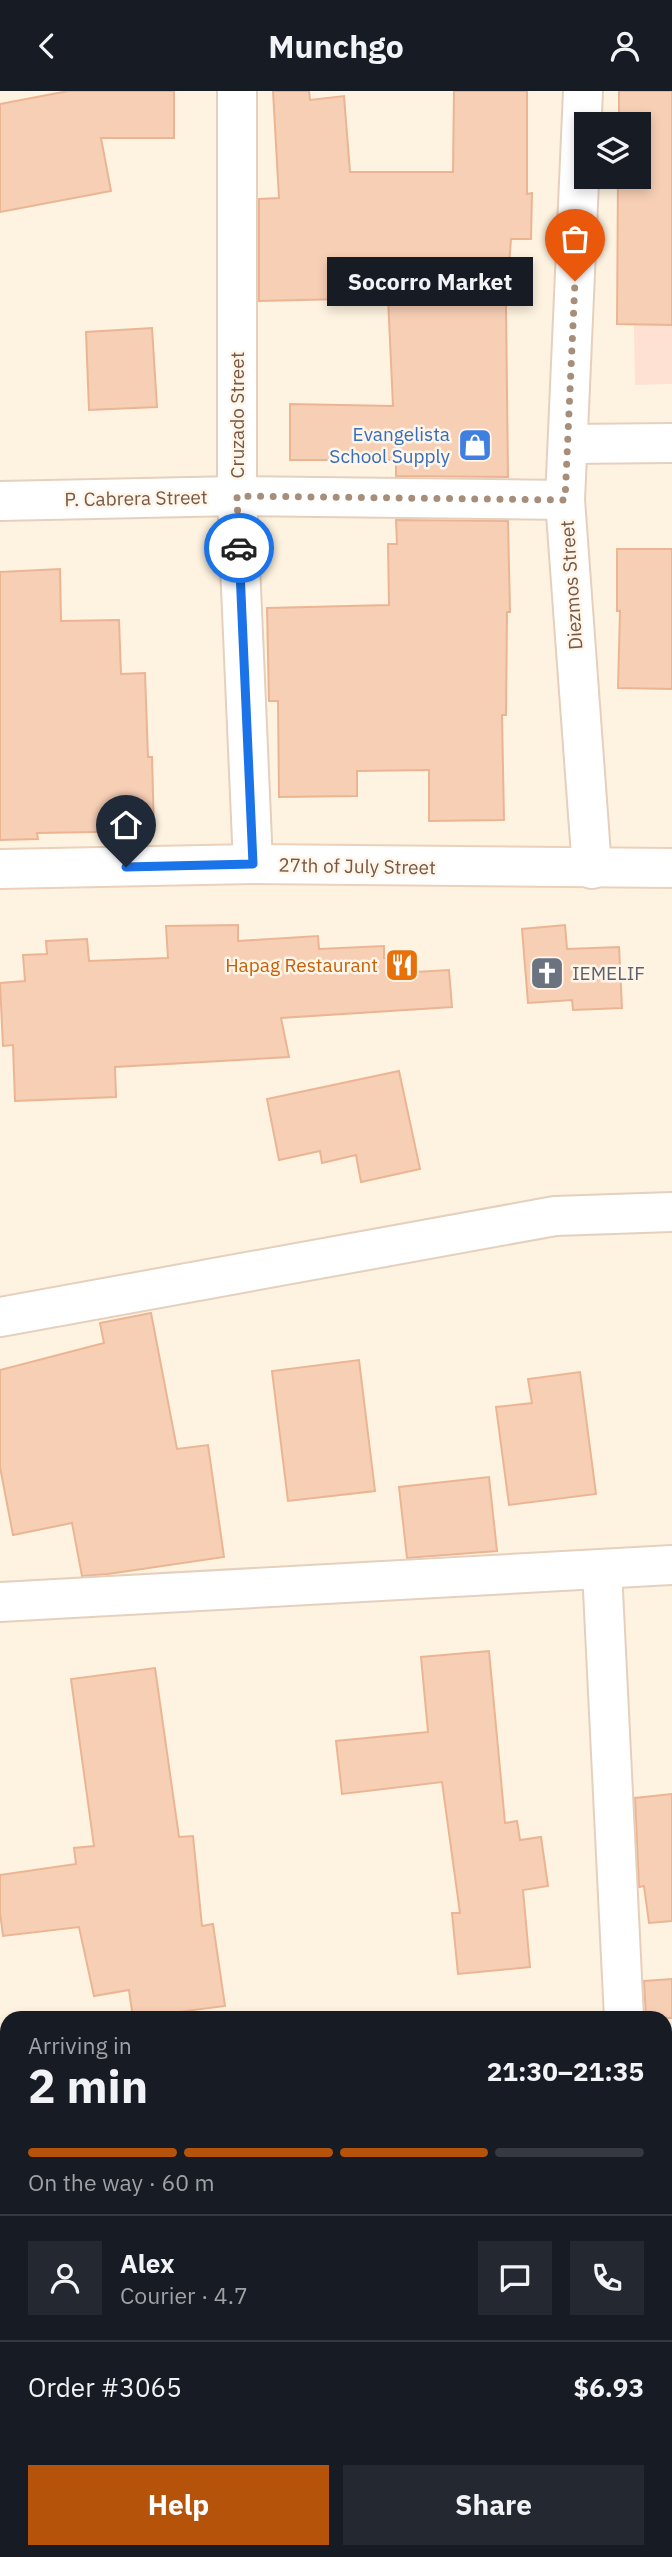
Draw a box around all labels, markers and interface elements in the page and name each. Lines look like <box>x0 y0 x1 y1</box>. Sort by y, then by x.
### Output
text: Munchgo <box>268 25 404 67</box>
icon: back <box>28 27 66 65</box>
icon: person <box>606 27 644 65</box>
map controls <box>574 112 651 189</box>
button: layers <box>574 112 651 189</box>
pin <box>545 209 605 281</box>
icon: bag <box>556 220 594 258</box>
callout: Socorro Market <box>326 257 533 305</box>
text: Socorro Market <box>348 266 512 296</box>
street label: Cruzado Street <box>225 352 249 478</box>
place label: Evangelista School Supply <box>329 422 451 468</box>
shop icon: Evangelista School Supply <box>456 426 494 464</box>
street label: P. Cabrera Street <box>64 485 208 511</box>
courier <box>204 513 274 583</box>
street label: Diezmos Street <box>555 519 587 651</box>
icon: car <box>220 529 258 567</box>
pin <box>96 795 156 867</box>
icon: home <box>107 806 145 844</box>
street label: 27th of July Street <box>278 853 436 879</box>
restaurant icon: Hapag Restaurant <box>383 946 421 984</box>
place label: Hapag Restaurant <box>225 953 378 977</box>
church icon: IEMELIF <box>528 954 566 992</box>
place label: IEMELIF <box>572 961 645 985</box>
text: Arriving in <box>28 2030 132 2060</box>
text: 21:30–21:35 <box>487 2054 644 2088</box>
text: 2 min <box>28 2056 148 2116</box>
text: On the way · 60 m <box>28 2167 215 2197</box>
button: person <box>28 2241 102 2315</box>
button: chat <box>478 2241 552 2315</box>
button: phone <box>570 2241 644 2315</box>
text: Alex <box>120 2246 174 2280</box>
text: Courier · 4.7 <box>120 2280 248 2310</box>
text: Order #3065 <box>28 2370 182 2404</box>
text: $6.93 <box>574 2370 644 2404</box>
button: Help <box>28 2465 329 2545</box>
button: Share <box>343 2465 644 2545</box>

